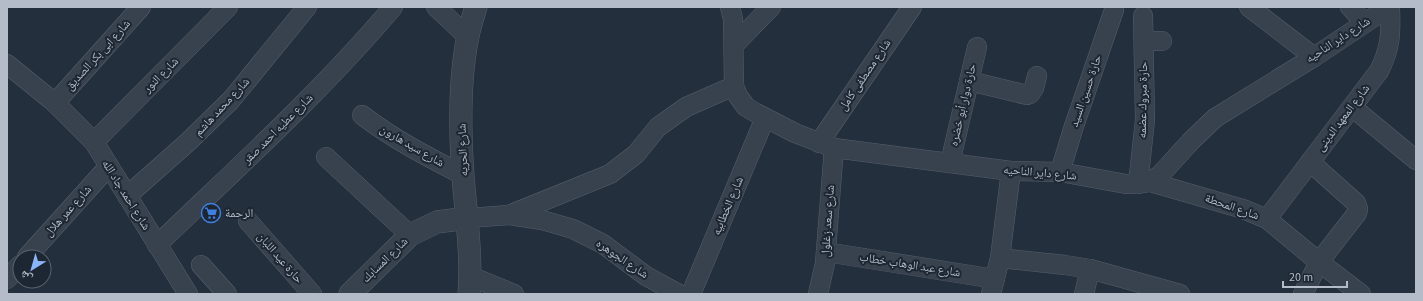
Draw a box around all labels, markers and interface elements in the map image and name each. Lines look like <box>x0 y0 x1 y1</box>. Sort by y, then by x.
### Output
street label: شارع داير الناحيه <box>1302 13 1374 67</box>
street label: شارع ابى بكر الصديق <box>61 16 135 94</box>
street label: شارع مصطفى كامل <box>835 36 895 114</box>
street label: حارة حسين السيد <box>1066 52 1106 129</box>
street label: شارع النور <box>139 53 183 97</box>
street label: حارة مبروك عضمه <box>1134 61 1152 139</box>
street label: حارة دوار أبو خضره <box>945 62 981 148</box>
street label: شارع محمد هاشم <box>190 74 254 140</box>
street label: شارع المعهد الدينى <box>1312 81 1374 155</box>
street label: شارع عطيه احمد صقر <box>238 90 317 169</box>
street label: شارع سيد هارون <box>377 121 447 171</box>
street label: شارع الحريه <box>454 123 472 177</box>
street label: شارع احمد جاد الله <box>97 156 155 234</box>
street label: شارع داير الناحيه <box>1003 161 1078 185</box>
street label: شارع الخطابيه <box>708 174 748 238</box>
street label: شارع عمر هلال <box>40 181 96 240</box>
street label: شارع سعد زغلول <box>817 184 839 258</box>
street label: شارع المحطة <box>1202 190 1262 224</box>
supermarket icon: الرحمة <box>200 202 222 224</box>
place label: الرحمة <box>225 205 253 222</box>
street label: حارة عيد اللبان <box>253 229 307 288</box>
street label: شارع المسابك <box>358 233 412 287</box>
street label: شارع الجوهره <box>592 235 652 283</box>
north arrow <box>12 249 52 289</box>
street label: شارع عبد الوهاب خطاب <box>858 249 962 281</box>
scale bar <box>1283 263 1347 289</box>
text: ش <box>17 267 35 286</box>
text: 20 m <box>1289 269 1313 286</box>

